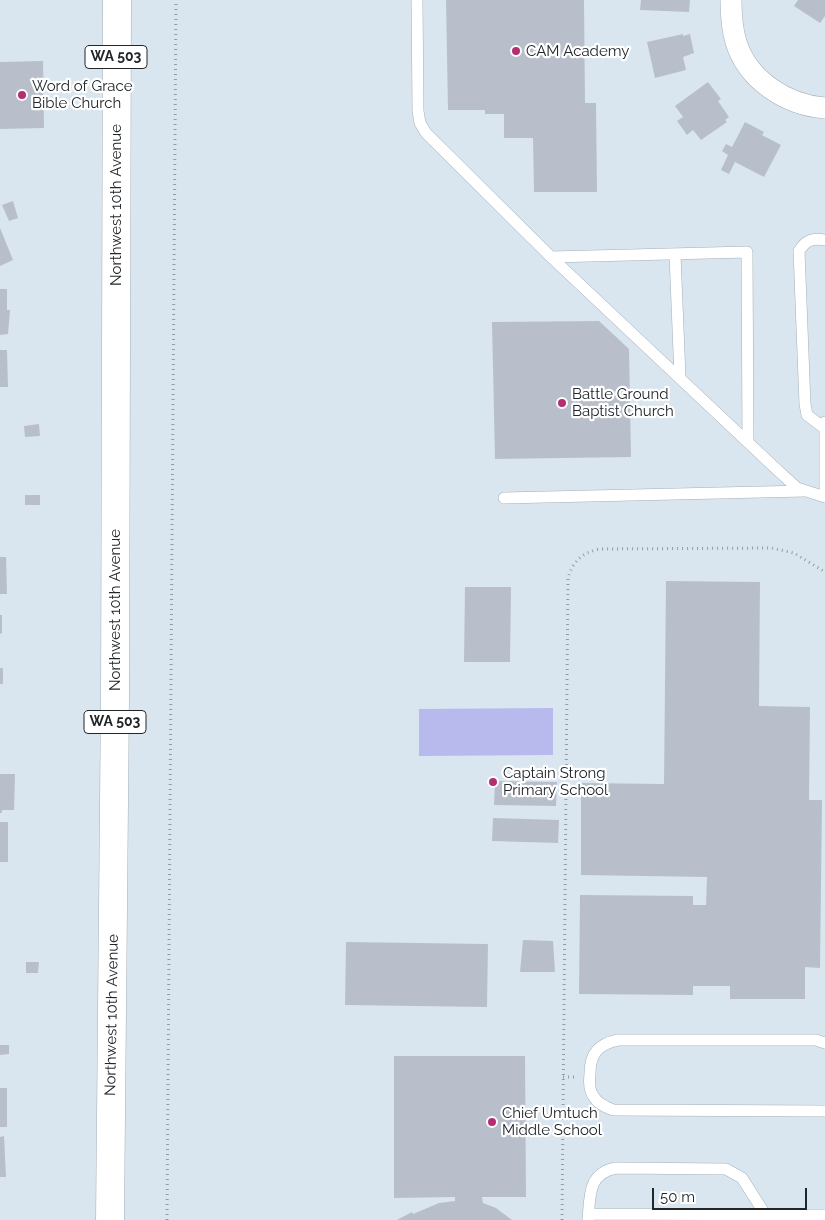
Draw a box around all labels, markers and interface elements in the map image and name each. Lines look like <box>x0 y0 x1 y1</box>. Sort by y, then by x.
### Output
place label: CAM Academy <box>526 42 629 60</box>
marker: CAM Academy <box>510 45 522 57</box>
road number: WA 503 <box>85 46 147 68</box>
place label: Word of Grace Bible Church <box>32 77 133 112</box>
marker: Word of Grace Bible Church <box>16 89 28 101</box>
street label: Northwest 10th Avenue <box>107 124 125 286</box>
place label: Battle Ground Baptist Church <box>572 385 674 420</box>
marker: Battle Ground Baptist Church <box>556 397 568 409</box>
street label: Northwest 10th Avenue <box>106 529 124 691</box>
road number: WA 503 <box>84 710 146 734</box>
place label: Captain Strong Primary School <box>503 764 608 799</box>
marker: Captain Strong Primary School <box>487 776 499 788</box>
street label: Northwest 10th Avenue <box>102 934 122 1096</box>
place label: Chief Umtuch Middle School <box>502 1104 602 1139</box>
marker: Chief Umtuch Middle School <box>486 1116 498 1128</box>
scale bar <box>655 1178 810 1210</box>
text: 50 m <box>660 1188 695 1206</box>

